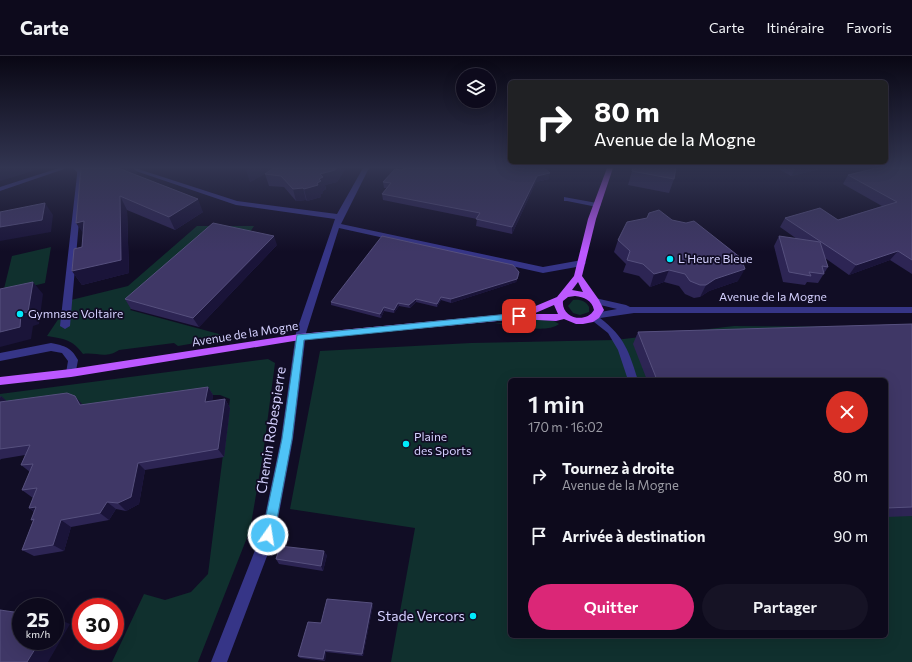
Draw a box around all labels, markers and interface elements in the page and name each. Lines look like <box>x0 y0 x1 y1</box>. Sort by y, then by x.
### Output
text: Carte <box>20 16 69 39</box>
text: Carte <box>709 19 744 36</box>
text: Itinéraire <box>766 19 824 36</box>
text: Favoris <box>846 19 892 36</box>
map controls <box>456 68 496 108</box>
button: layers <box>456 68 496 108</box>
text: 80 m <box>594 94 660 128</box>
icon: right <box>528 96 580 148</box>
text: Avenue de la Mogne <box>594 128 756 150</box>
place label: L'Heure Bleue <box>678 251 753 265</box>
marker: L'Heure Bleue <box>665 254 675 264</box>
street label: Avenue de la Mogne <box>719 289 827 303</box>
pin <box>502 299 536 333</box>
icon: arrive <box>508 305 530 327</box>
place label: Gymnase Voltaire <box>28 306 123 320</box>
marker: Gymnase Voltaire <box>15 309 25 319</box>
street label: Avenue de la Mogne <box>190 318 299 348</box>
street label: Chemin Robespierre <box>252 365 289 495</box>
text: 1 min <box>528 389 585 418</box>
button: close <box>826 391 868 433</box>
text: 170 m · 16:02 <box>528 419 603 435</box>
place label: Plaine des Sports <box>414 429 472 457</box>
marker: Plaine des Sports <box>401 439 411 449</box>
text: Tournez à droite <box>562 459 674 477</box>
icon: right <box>528 465 550 487</box>
text: 80 m <box>833 467 868 485</box>
text: Avenue de la Mogne <box>562 477 679 493</box>
position arrow <box>247 514 289 556</box>
icon: arrive <box>528 525 550 547</box>
text: Arrivée à destination <box>562 527 705 545</box>
text: 90 m <box>833 527 868 545</box>
button: Quitter <box>528 584 694 630</box>
button: Partager <box>702 584 868 630</box>
speed limit sign: 30 <box>72 598 124 650</box>
text: 25 <box>26 607 50 631</box>
place label: Stade Vercors <box>377 607 465 624</box>
marker: Stade Vercors <box>468 611 478 621</box>
text: km/h <box>26 628 50 640</box>

